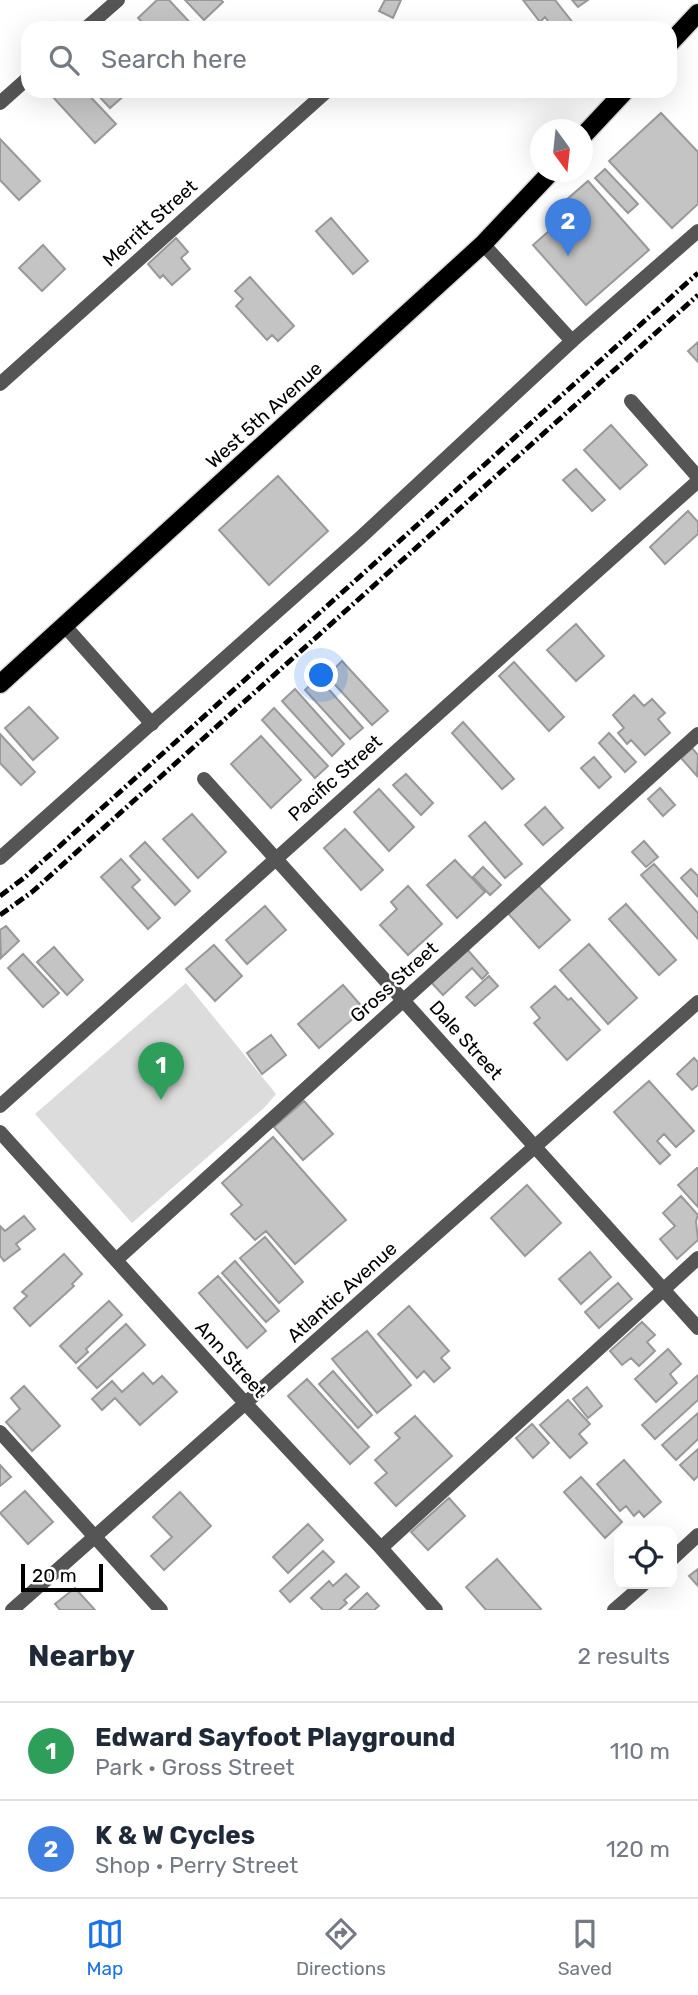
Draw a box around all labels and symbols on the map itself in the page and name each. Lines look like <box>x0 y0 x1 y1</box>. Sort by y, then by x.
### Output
north arrow <box>530 119 593 182</box>
street label: Merritt Street <box>98 174 202 271</box>
pin: 2 <box>545 198 591 256</box>
street label: West 5th Avenue <box>201 357 327 473</box>
your location <box>304 658 338 692</box>
street label: Pacific Street <box>283 730 387 826</box>
street label: Gross Street <box>345 936 443 1027</box>
street label: Dale Street <box>425 996 508 1085</box>
pin: 1 <box>138 1042 184 1100</box>
street label: Atlantic Avenue <box>283 1237 401 1347</box>
street label: Ann Street <box>191 1316 272 1403</box>
scale bar <box>21 1561 103 1593</box>

